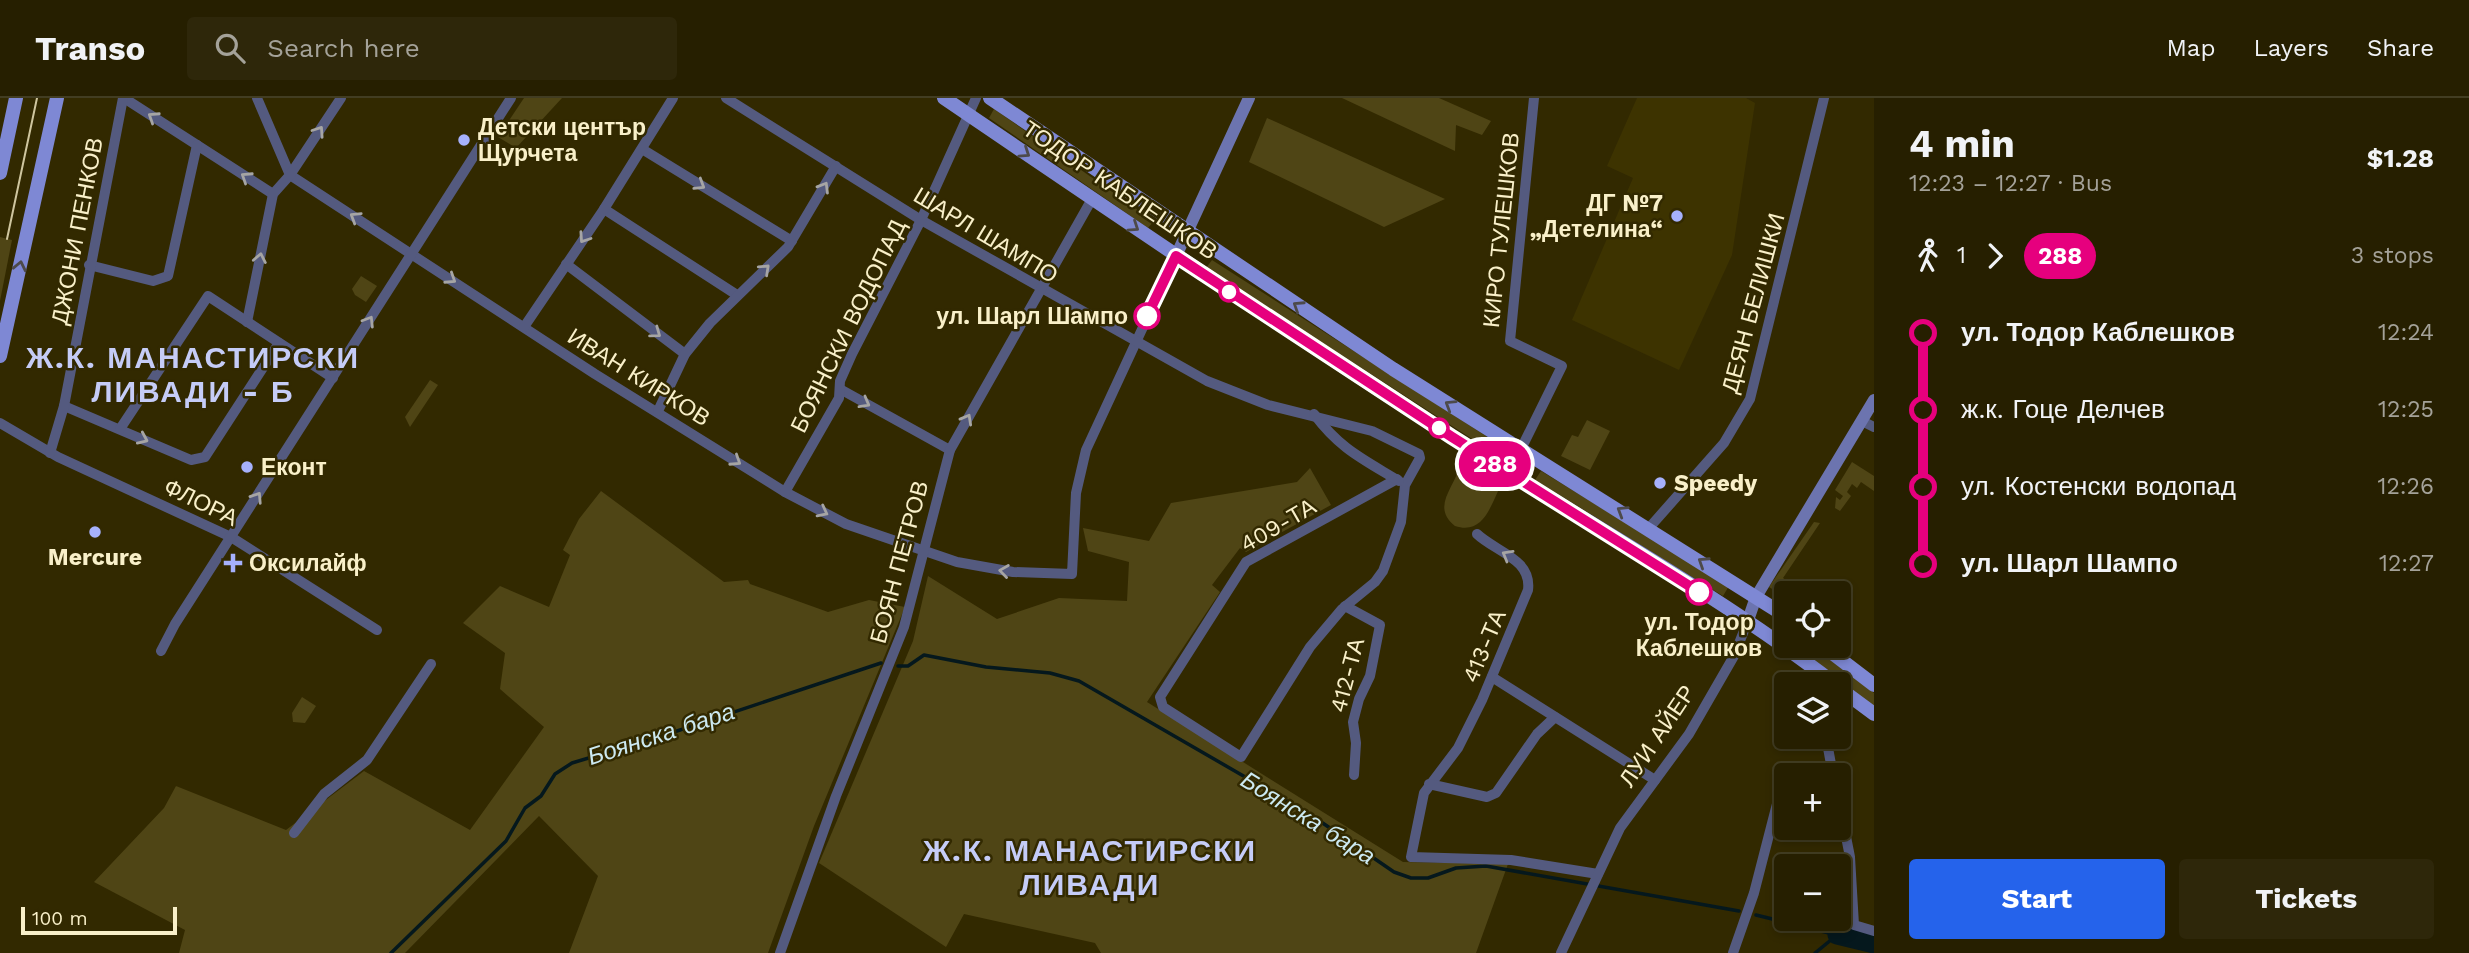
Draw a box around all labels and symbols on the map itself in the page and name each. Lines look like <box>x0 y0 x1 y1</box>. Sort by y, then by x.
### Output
one-way arrow <box>147 112 160 125</box>
place label: Детски център Щурчета <box>478 114 646 167</box>
street label: ТОДОР КАБЛЕШКОВ <box>1017 115 1222 266</box>
one-way arrow <box>311 126 323 139</box>
street label: КИРО ТУЛЕШКОВ <box>1478 131 1525 329</box>
marker: Детски център Щурчета <box>456 132 472 148</box>
street label: ДЖОНИ ПЕНКОВ <box>46 135 109 327</box>
one-way arrow <box>1017 145 1030 157</box>
one-way arrow <box>241 172 254 185</box>
one-way arrow <box>693 176 706 189</box>
one-way arrow <box>816 182 829 195</box>
street label: ШАРЛ ШАМПО <box>909 182 1063 289</box>
place label: ДГ №7 „Детелина“ <box>1530 190 1663 243</box>
marker: ДГ №7 „Детелина“ <box>1669 208 1685 224</box>
street label: ДЕЯН БЕЛИШКИ <box>1716 210 1790 396</box>
one-way arrow <box>350 212 363 225</box>
street label: БОЯНСКИ ВОДОПАД <box>785 215 912 437</box>
one-way arrow <box>1126 219 1139 231</box>
one-way arrow <box>579 231 592 244</box>
one-way arrow <box>252 252 267 264</box>
one-way arrow <box>12 260 26 272</box>
one-way arrow <box>757 265 770 277</box>
one-way arrow <box>444 271 457 284</box>
unlabelled marker <box>1219 282 1239 302</box>
one-way arrow <box>1292 302 1305 315</box>
place label: ул. Шарл Шампо <box>936 303 1128 330</box>
marker: ул. Шарл Шампо <box>1134 303 1160 329</box>
one-way arrow <box>361 316 374 329</box>
street label: ИВАН КИРКОВ <box>563 323 715 432</box>
one-way arrow <box>648 325 661 337</box>
district label: Ж.К. МАНАСТИРСКИ ЛИВАДИ - Б <box>25 340 360 409</box>
one-way arrow <box>857 394 870 408</box>
one-way arrow <box>1444 400 1457 413</box>
one-way arrow <box>959 413 972 426</box>
unlabelled marker <box>1429 418 1449 438</box>
one-way arrow <box>136 431 148 445</box>
line badge: 288 <box>1455 441 1535 487</box>
one-way arrow <box>729 452 742 465</box>
place label: Еконт <box>261 454 327 481</box>
marker: Еконт <box>239 459 255 475</box>
place label: Speedy <box>1674 470 1757 497</box>
street label: ФЛОРА <box>159 473 243 532</box>
marker: Speedy <box>1652 475 1668 491</box>
street label: БОЯН ПЕТРОВ <box>865 478 934 646</box>
one-way arrow <box>248 491 261 504</box>
street label: 409-ТА <box>1236 493 1321 558</box>
one-way arrow <box>816 504 828 517</box>
one-way arrow <box>1617 507 1630 520</box>
marker: Mercure <box>87 524 103 540</box>
place label: Mercure <box>48 544 142 571</box>
place label: Оксилайф <box>249 550 367 577</box>
one-way arrow <box>1501 550 1514 563</box>
marker: Оксилайф <box>223 553 243 573</box>
one-way arrow <box>1697 558 1710 571</box>
one-way arrow <box>998 563 1010 578</box>
marker: ул. Тодор Каблешков <box>1686 579 1712 605</box>
street label: 413-ТА <box>1457 605 1512 687</box>
place label: ул. Тодор Каблешков <box>1636 609 1762 662</box>
street label: 412-ТА <box>1325 634 1371 715</box>
street label: ЛУИ АЙЕР <box>1613 680 1701 792</box>
water label: Боянска бара <box>584 697 738 771</box>
water label: Боянска бара <box>1236 766 1380 870</box>
district label: Ж.К. МАНАСТИРСКИ ЛИВАДИ <box>922 833 1257 902</box>
scale bar <box>21 904 177 936</box>

